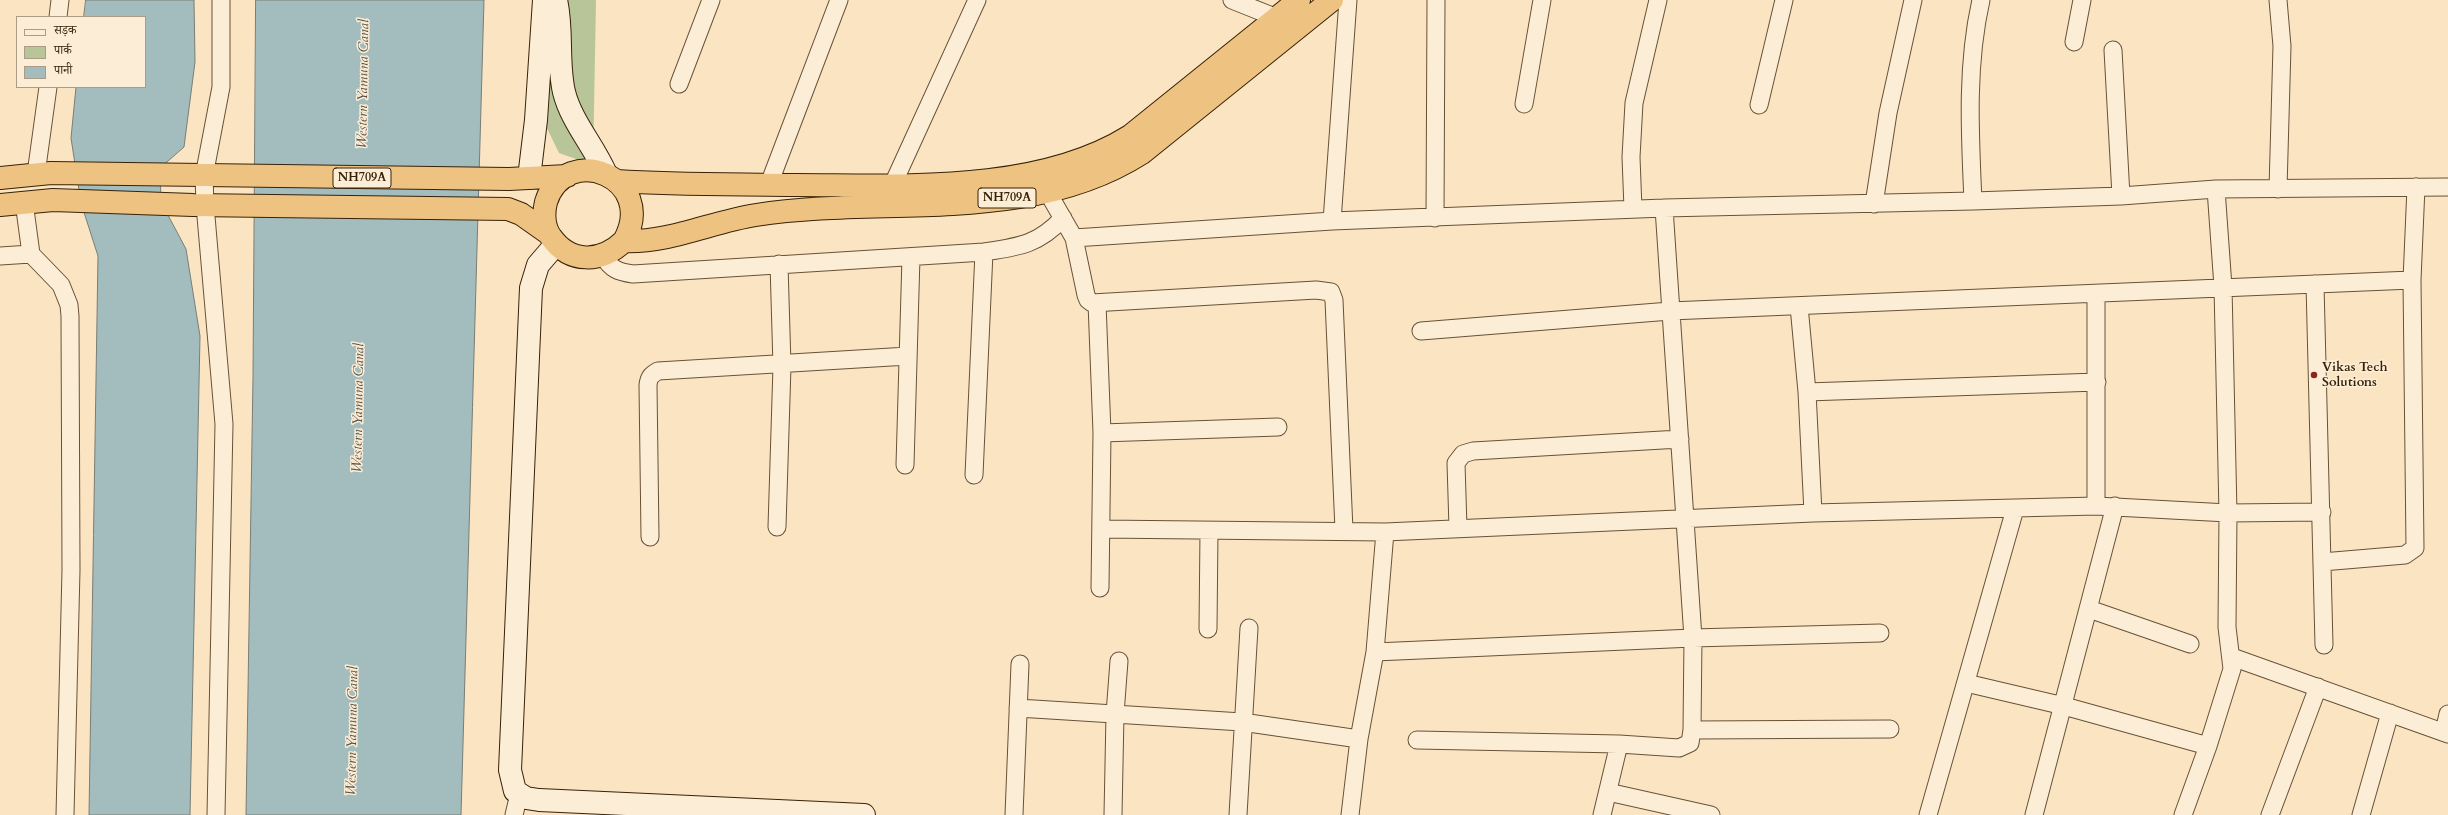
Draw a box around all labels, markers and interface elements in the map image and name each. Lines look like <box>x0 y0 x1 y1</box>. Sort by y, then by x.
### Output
legend <box>16 16 146 88</box>
water label: Western Yamuna Canal <box>354 19 374 149</box>
text: सड़क <box>54 22 77 38</box>
text: पार्क <box>54 42 72 58</box>
text: पानी <box>54 62 72 78</box>
road number: NH709A <box>333 168 391 188</box>
road number: NH709A <box>978 188 1036 208</box>
water label: Western Yamuna Canal <box>349 343 369 473</box>
place label: Vikas Tech Solutions <box>2322 360 2388 391</box>
marker: Vikas Tech Solutions <box>2309 370 2319 380</box>
water label: Western Yamuna Canal <box>343 666 363 796</box>

